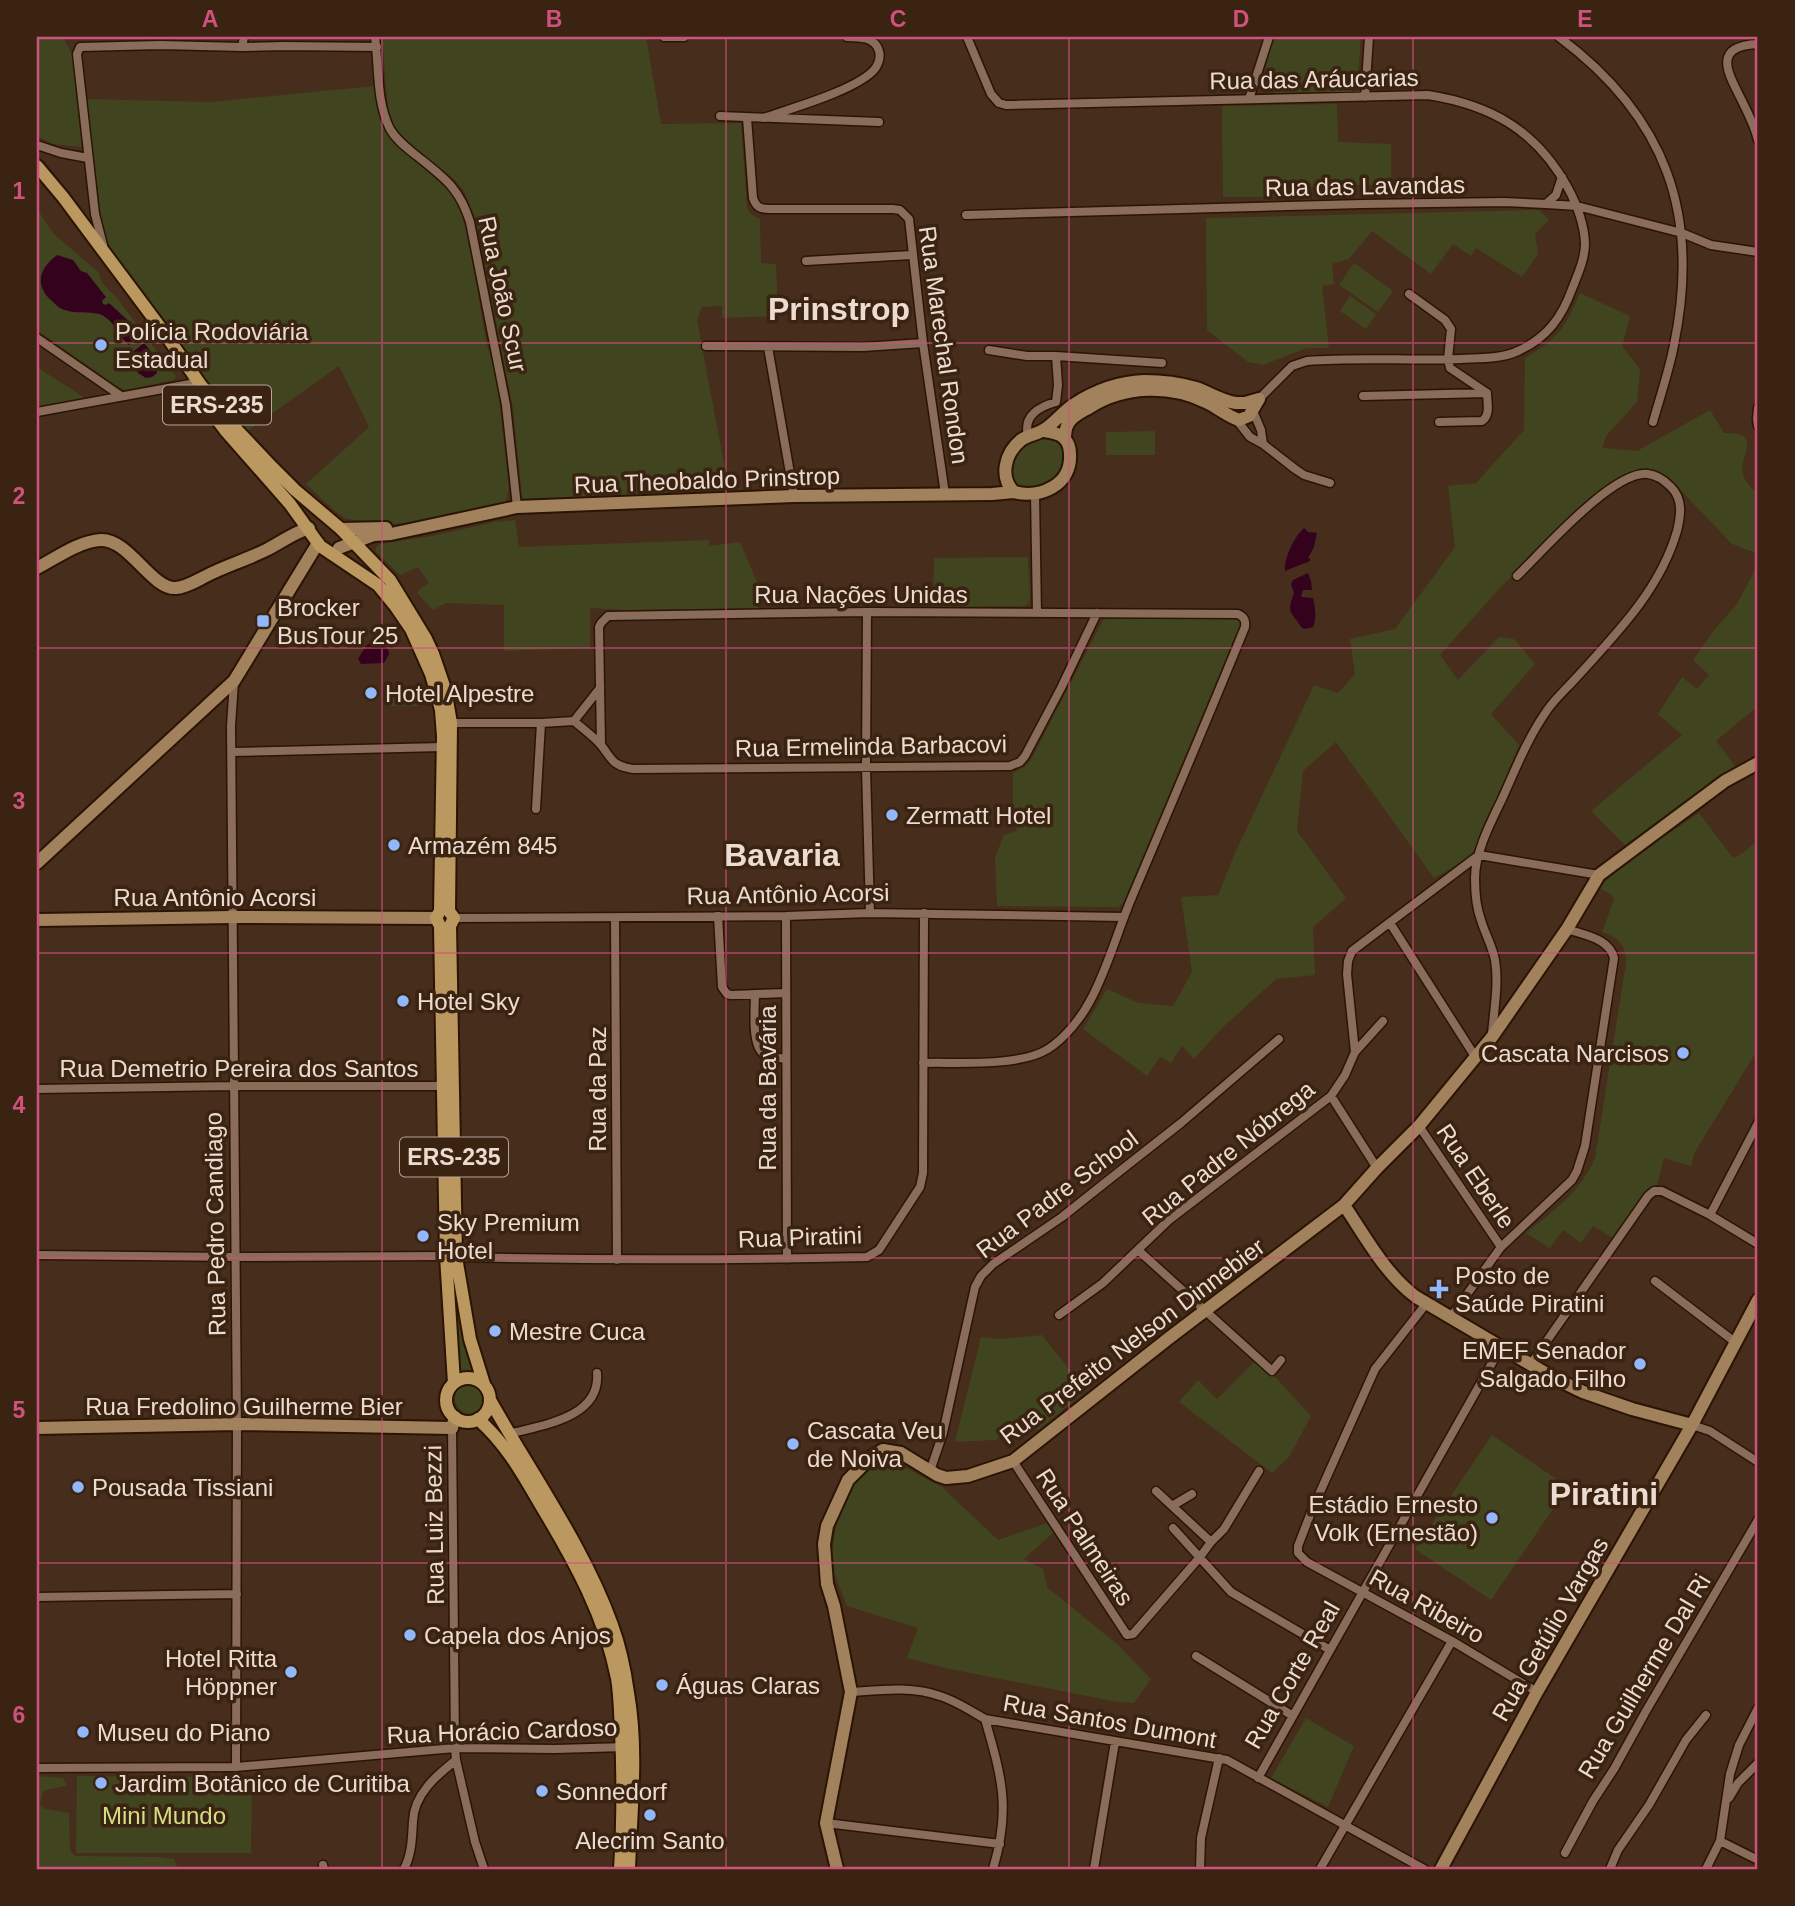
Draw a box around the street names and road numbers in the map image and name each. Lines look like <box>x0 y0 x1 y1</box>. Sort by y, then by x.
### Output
street label: Rua das Aráucarias <box>1209 64 1419 94</box>
street label: Rua das Lavandas <box>1265 171 1465 201</box>
street label: Rua João Scur <box>473 214 533 374</box>
street label: Rua Marechal Rondon <box>914 224 974 466</box>
road number: ERS-235 <box>163 386 271 424</box>
street label: Rua Theobaldo Prinstrop <box>573 462 841 498</box>
street label: Rua Nações Unidas <box>754 581 968 608</box>
street label: Rua Ermelinda Barbacovi <box>735 730 1007 762</box>
street label: Rua Antônio Acorsi <box>686 879 890 909</box>
street label: Rua Antônio Acorsi <box>114 884 316 911</box>
street label: Rua da Bavária <box>754 1005 781 1171</box>
street label: Rua da Paz <box>584 1026 611 1152</box>
street label: Rua Demetrio Pereira dos Santos <box>60 1055 418 1082</box>
street label: Rua Padre Nóbrega <box>1137 1075 1320 1231</box>
street label: Rua Pedro Candiago <box>200 1112 230 1336</box>
street label: Rua Eberle <box>1431 1119 1521 1233</box>
street label: Rua Padre School <box>971 1125 1143 1263</box>
road number: ERS-235 <box>400 1138 508 1176</box>
street label: Rua Piratini <box>738 1221 862 1253</box>
street label: Rua Prefeito Nelson Dinnebier <box>994 1233 1270 1449</box>
street label: Rua Fredolino Guilherme Bier <box>85 1393 403 1420</box>
street label: Rua Luiz Bezzi <box>419 1445 449 1605</box>
street label: Rua Palmeiras <box>1031 1464 1139 1610</box>
street label: Rua Getúlio Vargas <box>1486 1532 1614 1726</box>
street label: Rua Ribeiro <box>1365 1563 1489 1649</box>
street label: Rua Guilherme Dal Ri <box>1572 1569 1716 1783</box>
street label: Rua Corte Real <box>1239 1597 1345 1753</box>
street label: Rua Santos Dumont <box>1001 1689 1219 1753</box>
street label: Rua Horácio Cardoso <box>386 1713 618 1749</box>

